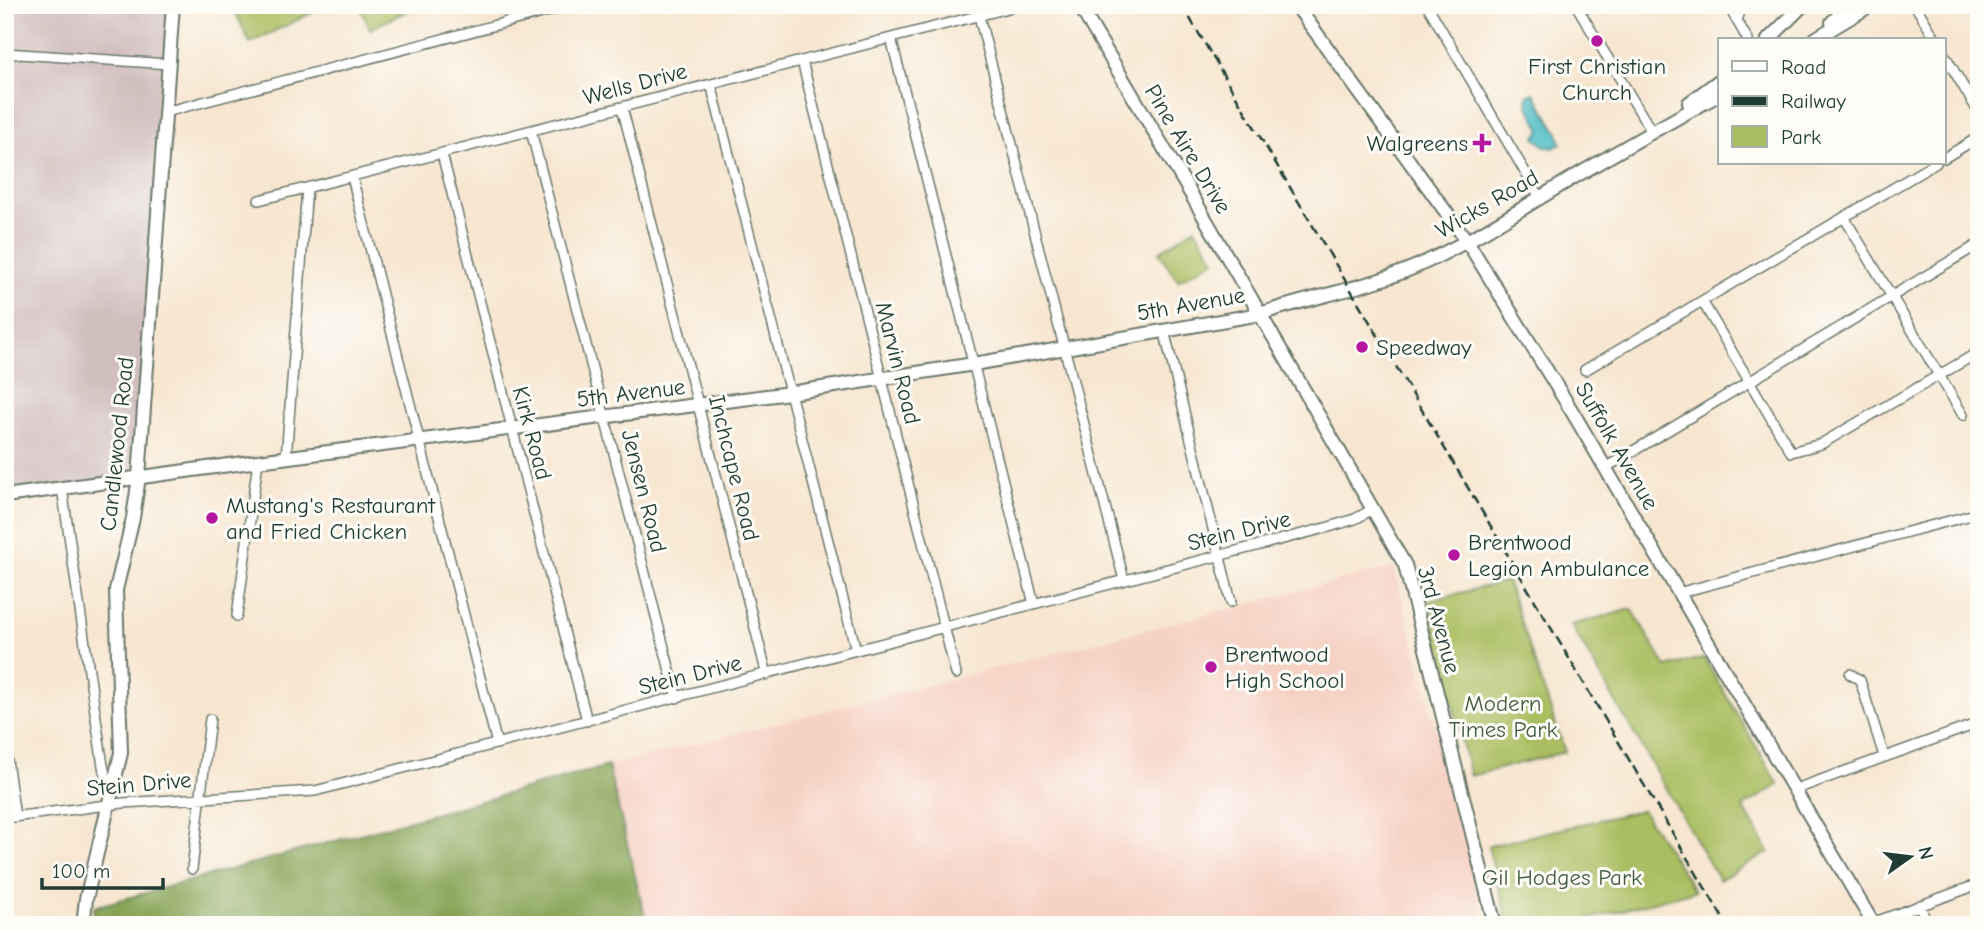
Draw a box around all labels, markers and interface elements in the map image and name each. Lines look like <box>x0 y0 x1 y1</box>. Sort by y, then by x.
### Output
marker: First Christian Church <box>1589 33 1605 49</box>
legend <box>1718 38 1946 164</box>
place label: First Christian Church <box>1528 53 1666 106</box>
text: Road <box>1781 55 1826 79</box>
street label: Wells Drive <box>580 57 690 111</box>
street label: Pine Aire Drive <box>1139 79 1237 219</box>
text: Railway <box>1781 89 1846 113</box>
text: Park <box>1781 125 1821 149</box>
place label: Walgreens <box>1367 130 1468 157</box>
marker: Walgreens <box>1474 135 1490 151</box>
street label: Wicks Road <box>1431 164 1543 244</box>
street label: 5th Avenue <box>1135 281 1247 327</box>
street label: Marvin Road <box>870 299 926 427</box>
place label: Speedway <box>1376 334 1472 361</box>
marker: Speedway <box>1354 339 1370 355</box>
street label: Candlewood Road <box>94 356 140 532</box>
street label: 5th Avenue <box>575 373 687 413</box>
street label: Suffolk Avenue <box>1570 377 1664 515</box>
street label: Kirk Road <box>507 383 557 483</box>
street label: Inchcape Road <box>703 392 765 544</box>
street label: Jensen Road <box>616 427 672 555</box>
place label: Mustang's Restaurant and Fried Chicken <box>226 492 436 545</box>
street label: Stein Drive <box>1185 505 1293 557</box>
marker: Mustang's Restaurant and Fried Chicken <box>204 510 220 526</box>
place label: Brentwood Legion Ambulance <box>1468 529 1649 582</box>
marker: Brentwood Legion Ambulance <box>1446 547 1462 563</box>
street label: 3rd Avenue <box>1412 563 1466 677</box>
place label: Brentwood High School <box>1225 641 1345 694</box>
street label: Stein Drive <box>636 649 744 701</box>
marker: Brentwood High School <box>1203 659 1219 675</box>
park label: Modern Times Park <box>1448 690 1558 743</box>
street label: Stein Drive <box>85 766 193 802</box>
north arrow <box>1876 822 1946 892</box>
text: N <box>1913 844 1938 862</box>
scale bar <box>42 846 163 890</box>
text: 100 m <box>52 859 110 883</box>
park label: Gil Hodges Park <box>1482 864 1642 891</box>

